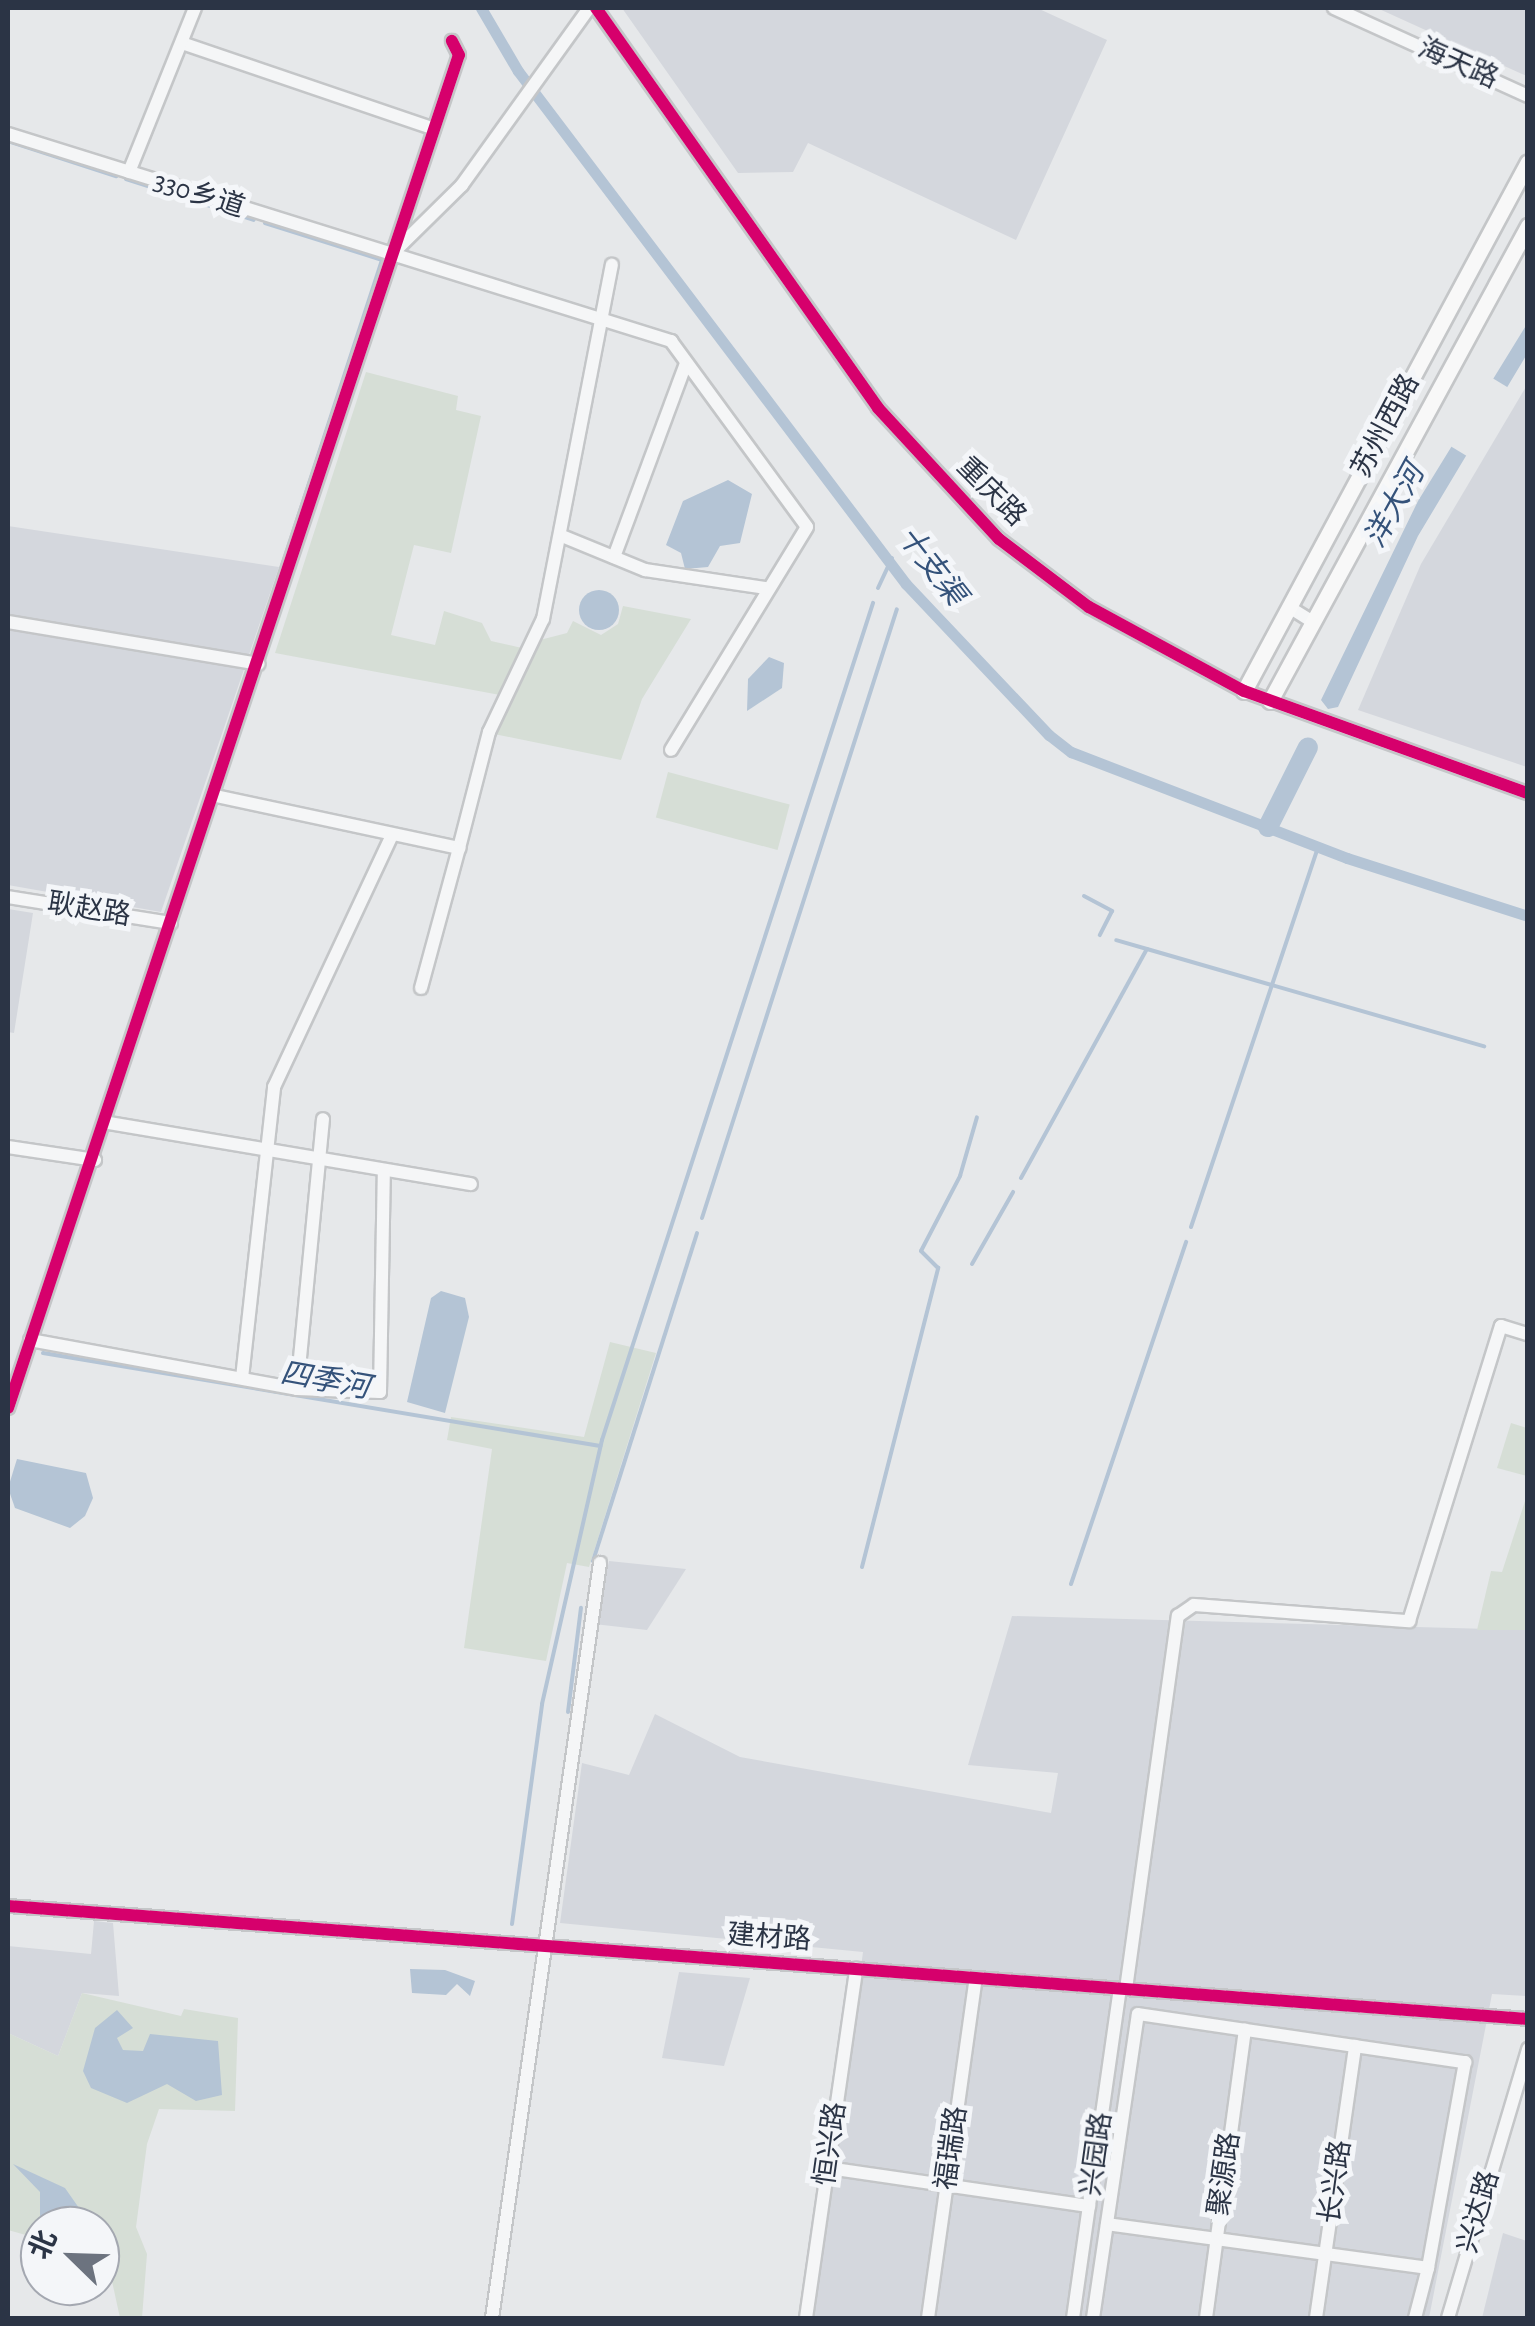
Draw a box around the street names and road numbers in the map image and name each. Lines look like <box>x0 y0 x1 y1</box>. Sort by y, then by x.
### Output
street label: 海天路 <box>1413 32 1503 96</box>
street label: 330乡道 <box>149 165 249 225</box>
street label: 苏州西路 <box>1345 369 1427 483</box>
street label: 重庆路 <box>949 450 1033 534</box>
street label: 耿赵路 <box>45 887 133 933</box>
street label: 建材路 <box>726 1918 812 1958</box>
street label: 恒兴路 <box>809 2100 853 2188</box>
street label: 福瑞路 <box>930 2104 974 2192</box>
street label: 兴园路 <box>1075 2110 1119 2198</box>
street label: 聚源路 <box>1203 2130 1247 2218</box>
street label: 长兴路 <box>1314 2138 1358 2226</box>
street label: 兴达路 <box>1451 2167 1507 2257</box>

